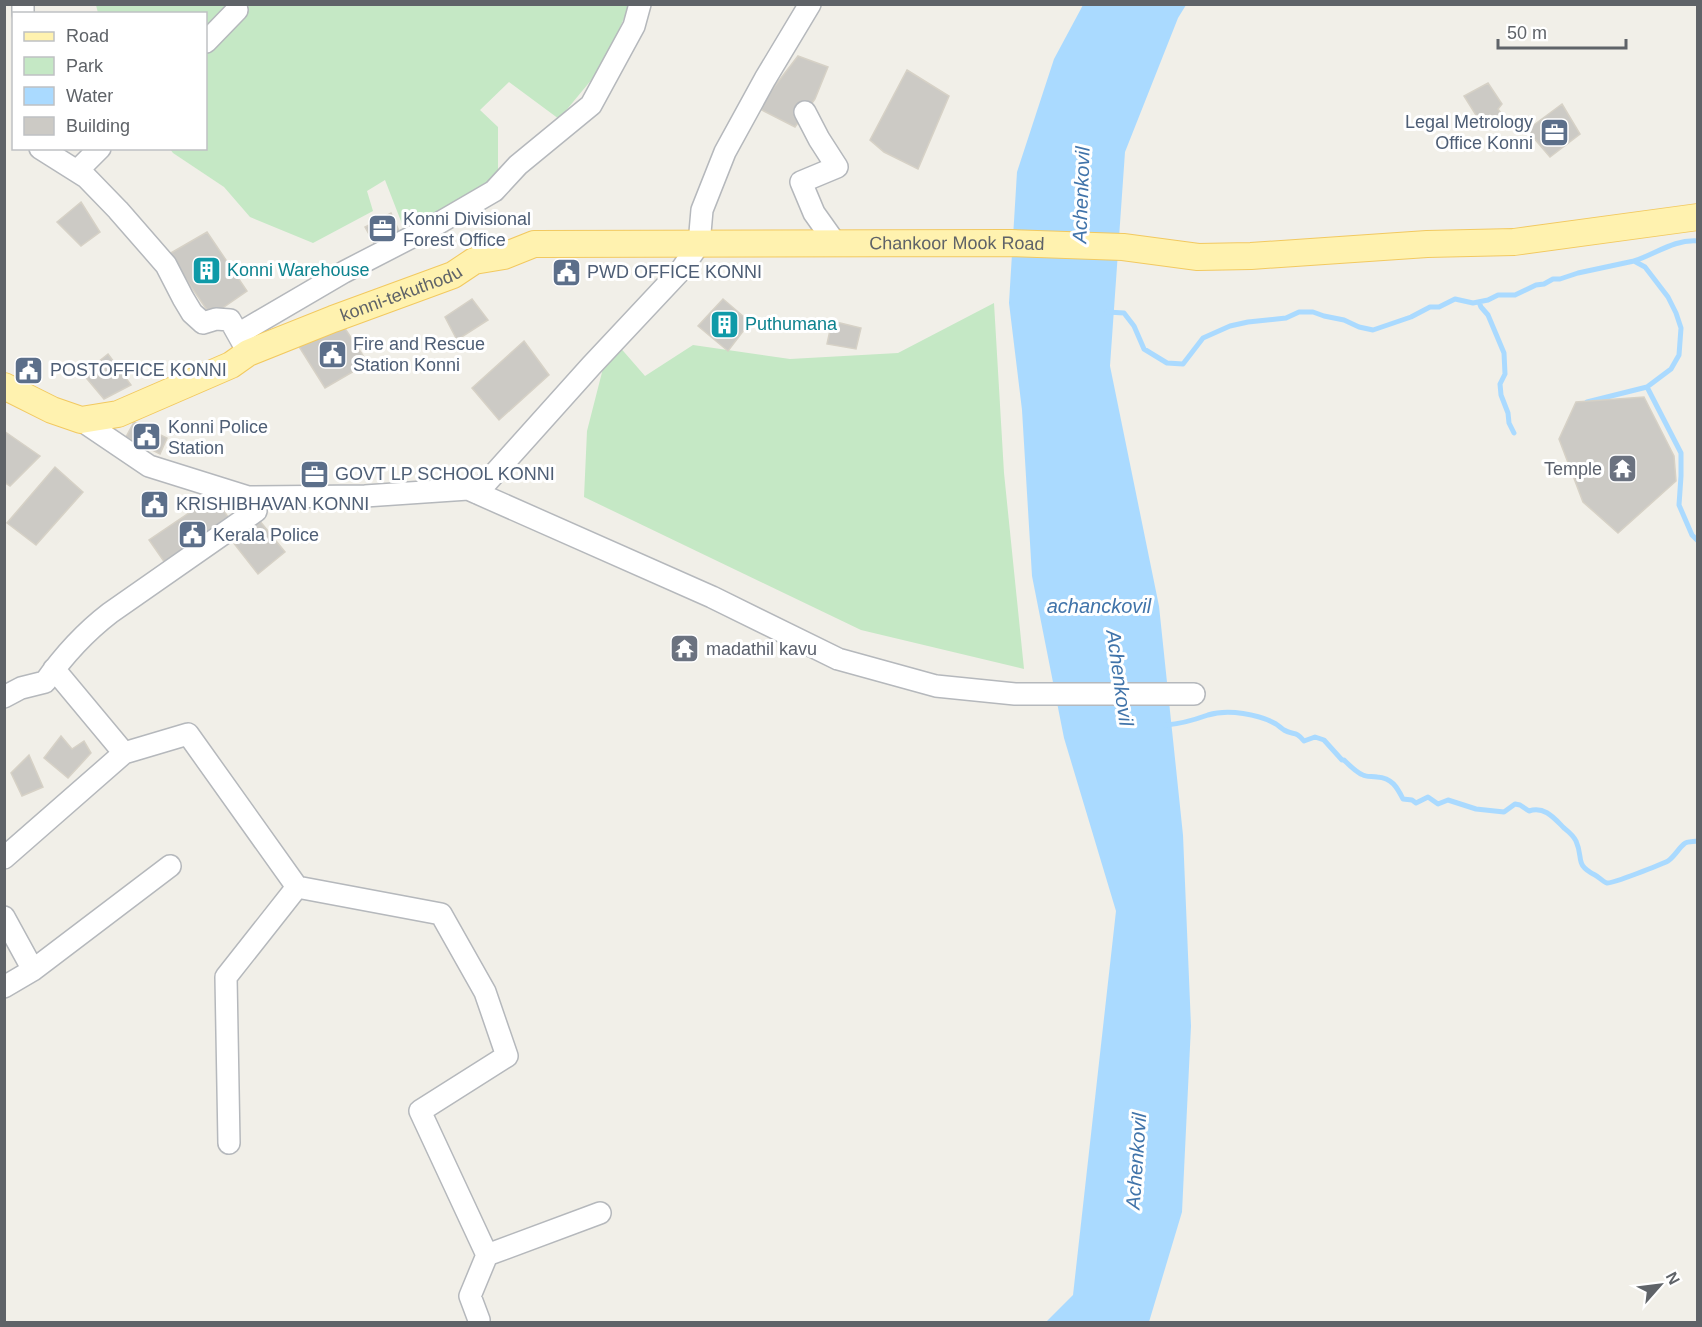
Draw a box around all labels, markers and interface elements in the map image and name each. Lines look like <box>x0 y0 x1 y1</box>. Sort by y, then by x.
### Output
legend <box>12 12 207 150</box>
scale bar <box>1498 12 1626 50</box>
text: 50 m <box>1507 23 1547 43</box>
text: Road <box>66 26 109 46</box>
text: Park <box>66 56 104 76</box>
text: Water <box>66 86 113 106</box>
place label: Legal Metrology Office Konni <box>1405 112 1533 153</box>
text: Building <box>66 116 130 136</box>
office icon: Legal Metrology Office Konni <box>1538 116 1570 148</box>
water label: Achenkovil <box>1068 146 1094 245</box>
place label: Konni Divisional Forest Office <box>403 209 531 250</box>
office icon: Konni Divisional Forest Office <box>366 213 398 245</box>
street label: Chankoor Mook Road <box>869 233 1045 254</box>
building icon: Konni Warehouse <box>190 254 222 286</box>
public building icon: PWD OFFICE KONNI <box>550 256 582 288</box>
place label: Konni Warehouse <box>227 260 369 280</box>
street label: konni-tekuthodu <box>338 262 466 325</box>
place label: PWD OFFICE KONNI <box>587 262 762 282</box>
building icon: Puthumana <box>708 308 740 340</box>
place label: Puthumana <box>745 314 838 334</box>
place label: Fire and Rescue Station Konni <box>353 334 485 375</box>
public building icon: Fire and Rescue Station Konni <box>316 338 348 370</box>
public building icon: POSTOFFICE KONNI <box>13 354 45 386</box>
place label: POSTOFFICE KONNI <box>50 360 227 380</box>
place label: Konni Police Station <box>168 417 268 458</box>
public building icon: Konni Police Station <box>131 421 163 453</box>
temple icon: Temple <box>1607 453 1639 485</box>
office icon: GOVT LP SCHOOL KONNI <box>298 458 330 490</box>
place label: Temple <box>1544 459 1602 479</box>
place label: GOVT LP SCHOOL KONNI <box>335 464 555 484</box>
public building icon: KRISHIBHAVAN KONNI <box>139 488 171 520</box>
place label: KRISHIBHAVAN KONNI <box>176 494 369 514</box>
public building icon: Kerala Police <box>176 519 208 551</box>
place label: Kerala Police <box>213 525 319 545</box>
water label: achanckovil <box>1047 595 1152 617</box>
water label: Achenkovil <box>1102 628 1138 728</box>
temple icon: madathil kavu <box>669 633 701 665</box>
place label: madathil kavu <box>706 639 817 659</box>
water label: Achenkovil <box>1122 1111 1150 1211</box>
north arrow <box>1630 1255 1690 1315</box>
text: N <box>1663 1269 1683 1287</box>

